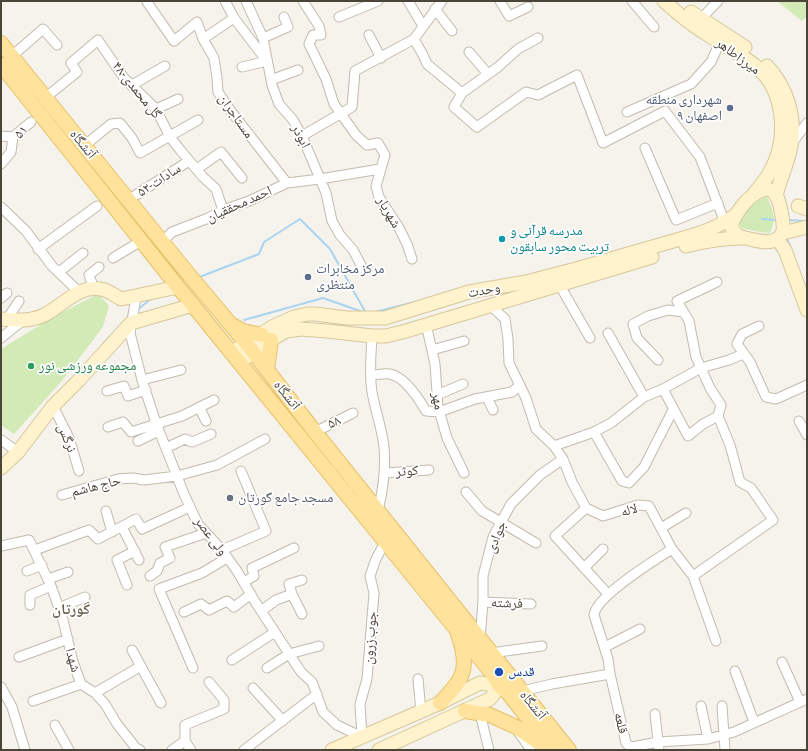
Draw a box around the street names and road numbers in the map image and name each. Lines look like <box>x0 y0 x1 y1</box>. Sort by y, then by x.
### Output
street label: میرزاطاهر <box>712 34 764 78</box>
street label: ۴۸-گل محمدی <box>109 58 165 122</box>
street label: مستاجران <box>215 91 257 141</box>
street label: ابوذر <box>288 121 314 151</box>
street label: ۵۱ <box>11 122 31 142</box>
street label: آتشگاه <box>66 126 100 162</box>
street label: ۵۲-سادات <box>134 160 184 200</box>
street label: احمد محققیان <box>204 182 274 226</box>
street label: شهریار <box>373 193 405 231</box>
street label: وحدت <box>466 279 502 301</box>
street label: آتشگاه <box>270 377 304 413</box>
street label: مهر <box>428 391 448 411</box>
street label: ۵۸ <box>325 412 343 432</box>
street label: نرگس <box>54 421 80 455</box>
street label: کوثر <box>395 462 419 480</box>
street label: حاج هاشم <box>69 472 123 500</box>
street label: لاله <box>619 500 639 520</box>
street label: ولی عصر <box>191 513 231 559</box>
street label: جوادی <box>482 518 510 556</box>
street label: فرشته <box>491 594 523 612</box>
street label: جوب زرون <box>360 611 380 665</box>
street label: شهدا <box>62 646 84 674</box>
street label: آتشگاه <box>516 687 550 723</box>
street label: قلعه <box>610 711 632 735</box>

